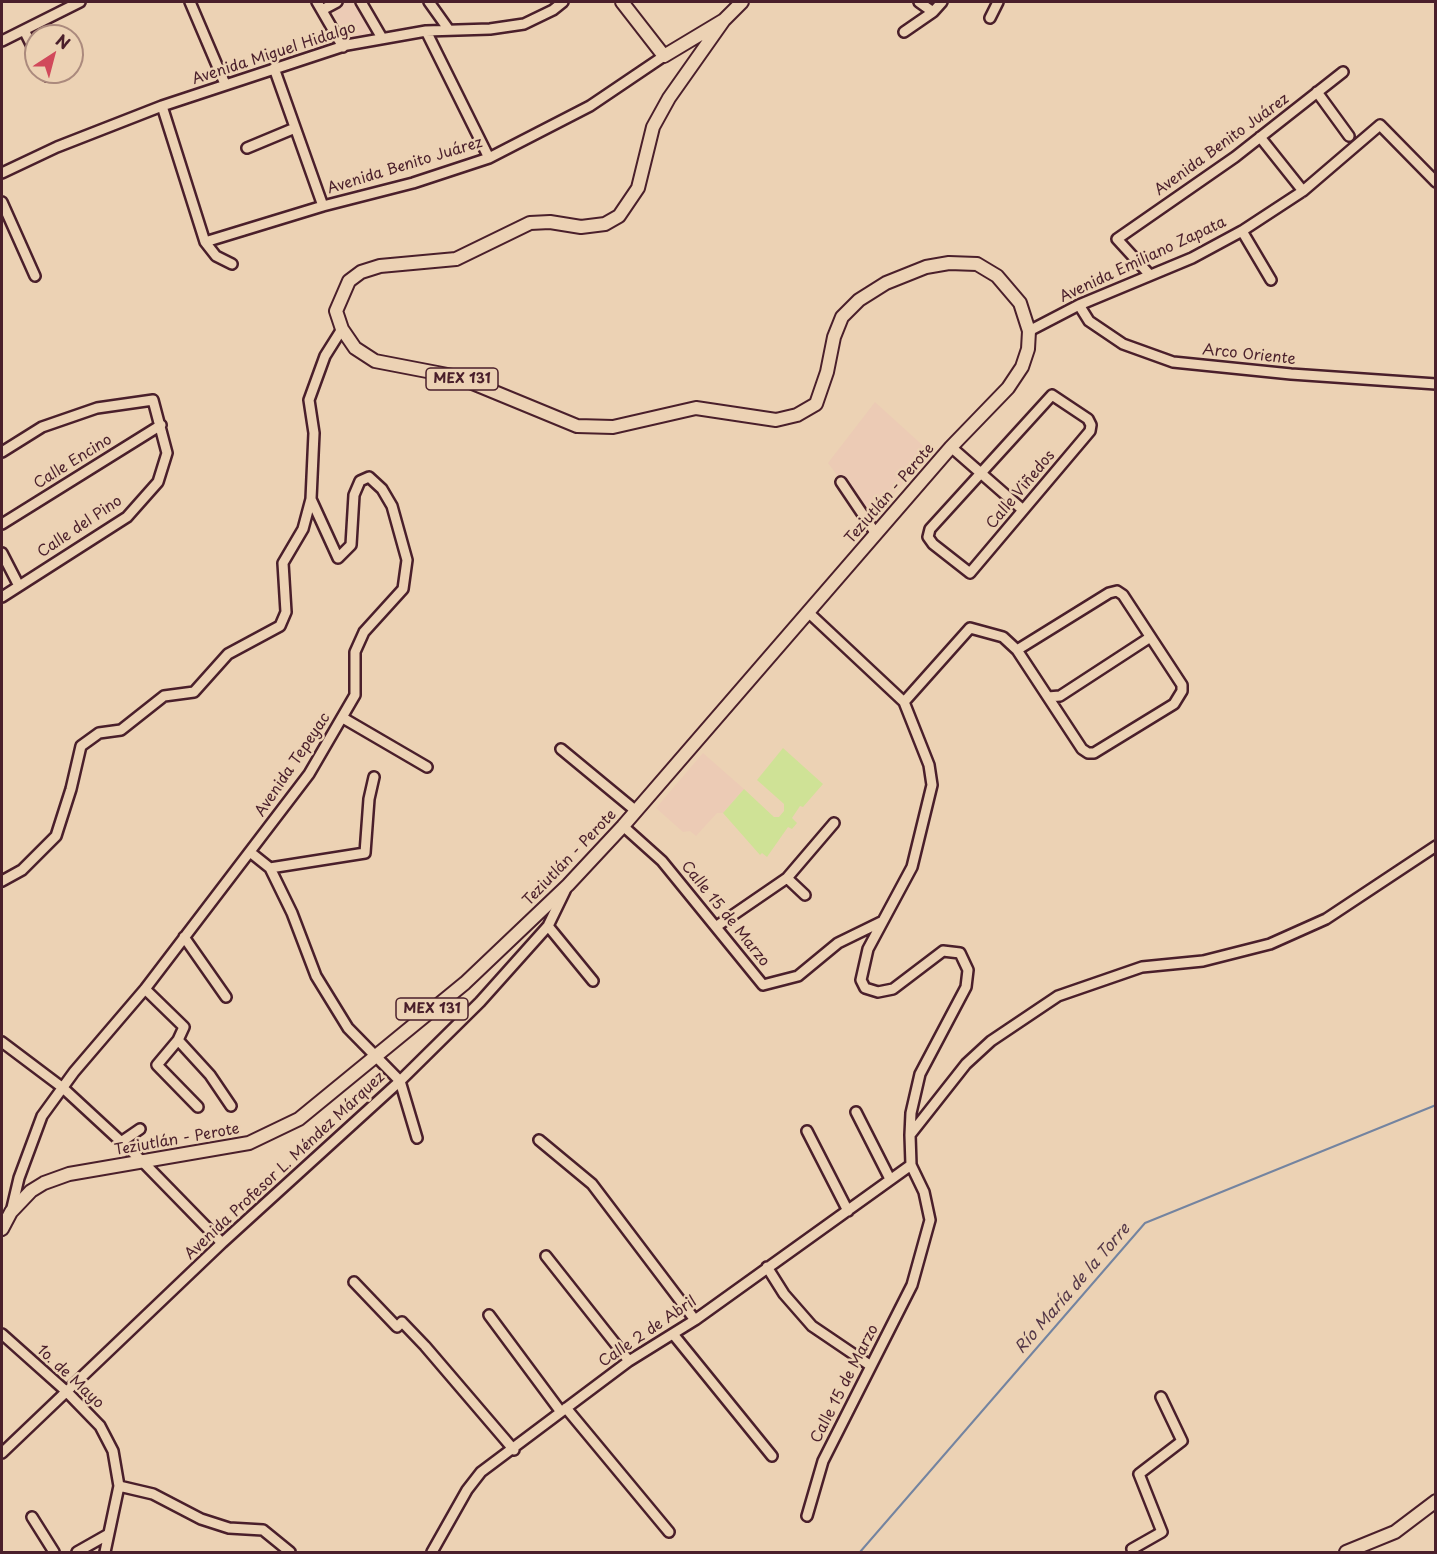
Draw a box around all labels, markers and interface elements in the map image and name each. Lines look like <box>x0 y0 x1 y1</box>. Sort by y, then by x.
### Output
street label: Avenida Miguel Hidalgo <box>190 19 358 89</box>
north arrow <box>24 24 84 84</box>
text: N <box>51 28 76 54</box>
street label: Avenida Benito Juárez <box>1151 90 1293 200</box>
street label: Avenida Benito Juárez <box>325 134 485 198</box>
street label: Avenida Emiliano Zapata <box>1057 213 1229 307</box>
street label: Arco Oriente <box>1202 341 1296 369</box>
road number: MEX 131 <box>426 368 498 390</box>
street label: Calle Encino <box>31 431 115 493</box>
street label: Teziutlán - Perote <box>842 440 938 548</box>
street label: Calle Viñedos <box>983 447 1059 533</box>
street label: Calle del Pino <box>34 492 126 562</box>
street label: Avenida Tepeyac <box>252 710 334 820</box>
street label: Teziutlán - Perote <box>519 806 621 910</box>
street label: Calle 15 de Marzo <box>677 858 773 970</box>
road number: MEX 131 <box>396 998 468 1020</box>
street label: Avenida Profesor L. Méndez Márquez <box>181 1068 389 1264</box>
street label: Teziutlán - Perote <box>113 1120 241 1160</box>
water label: Río María de la Torre <box>1011 1220 1135 1358</box>
street label: Calle 2 de Abril <box>596 1293 700 1371</box>
street label: Calle 15 de Marzo <box>807 1322 883 1446</box>
street label: 1o. de Mayo <box>33 1341 107 1413</box>

